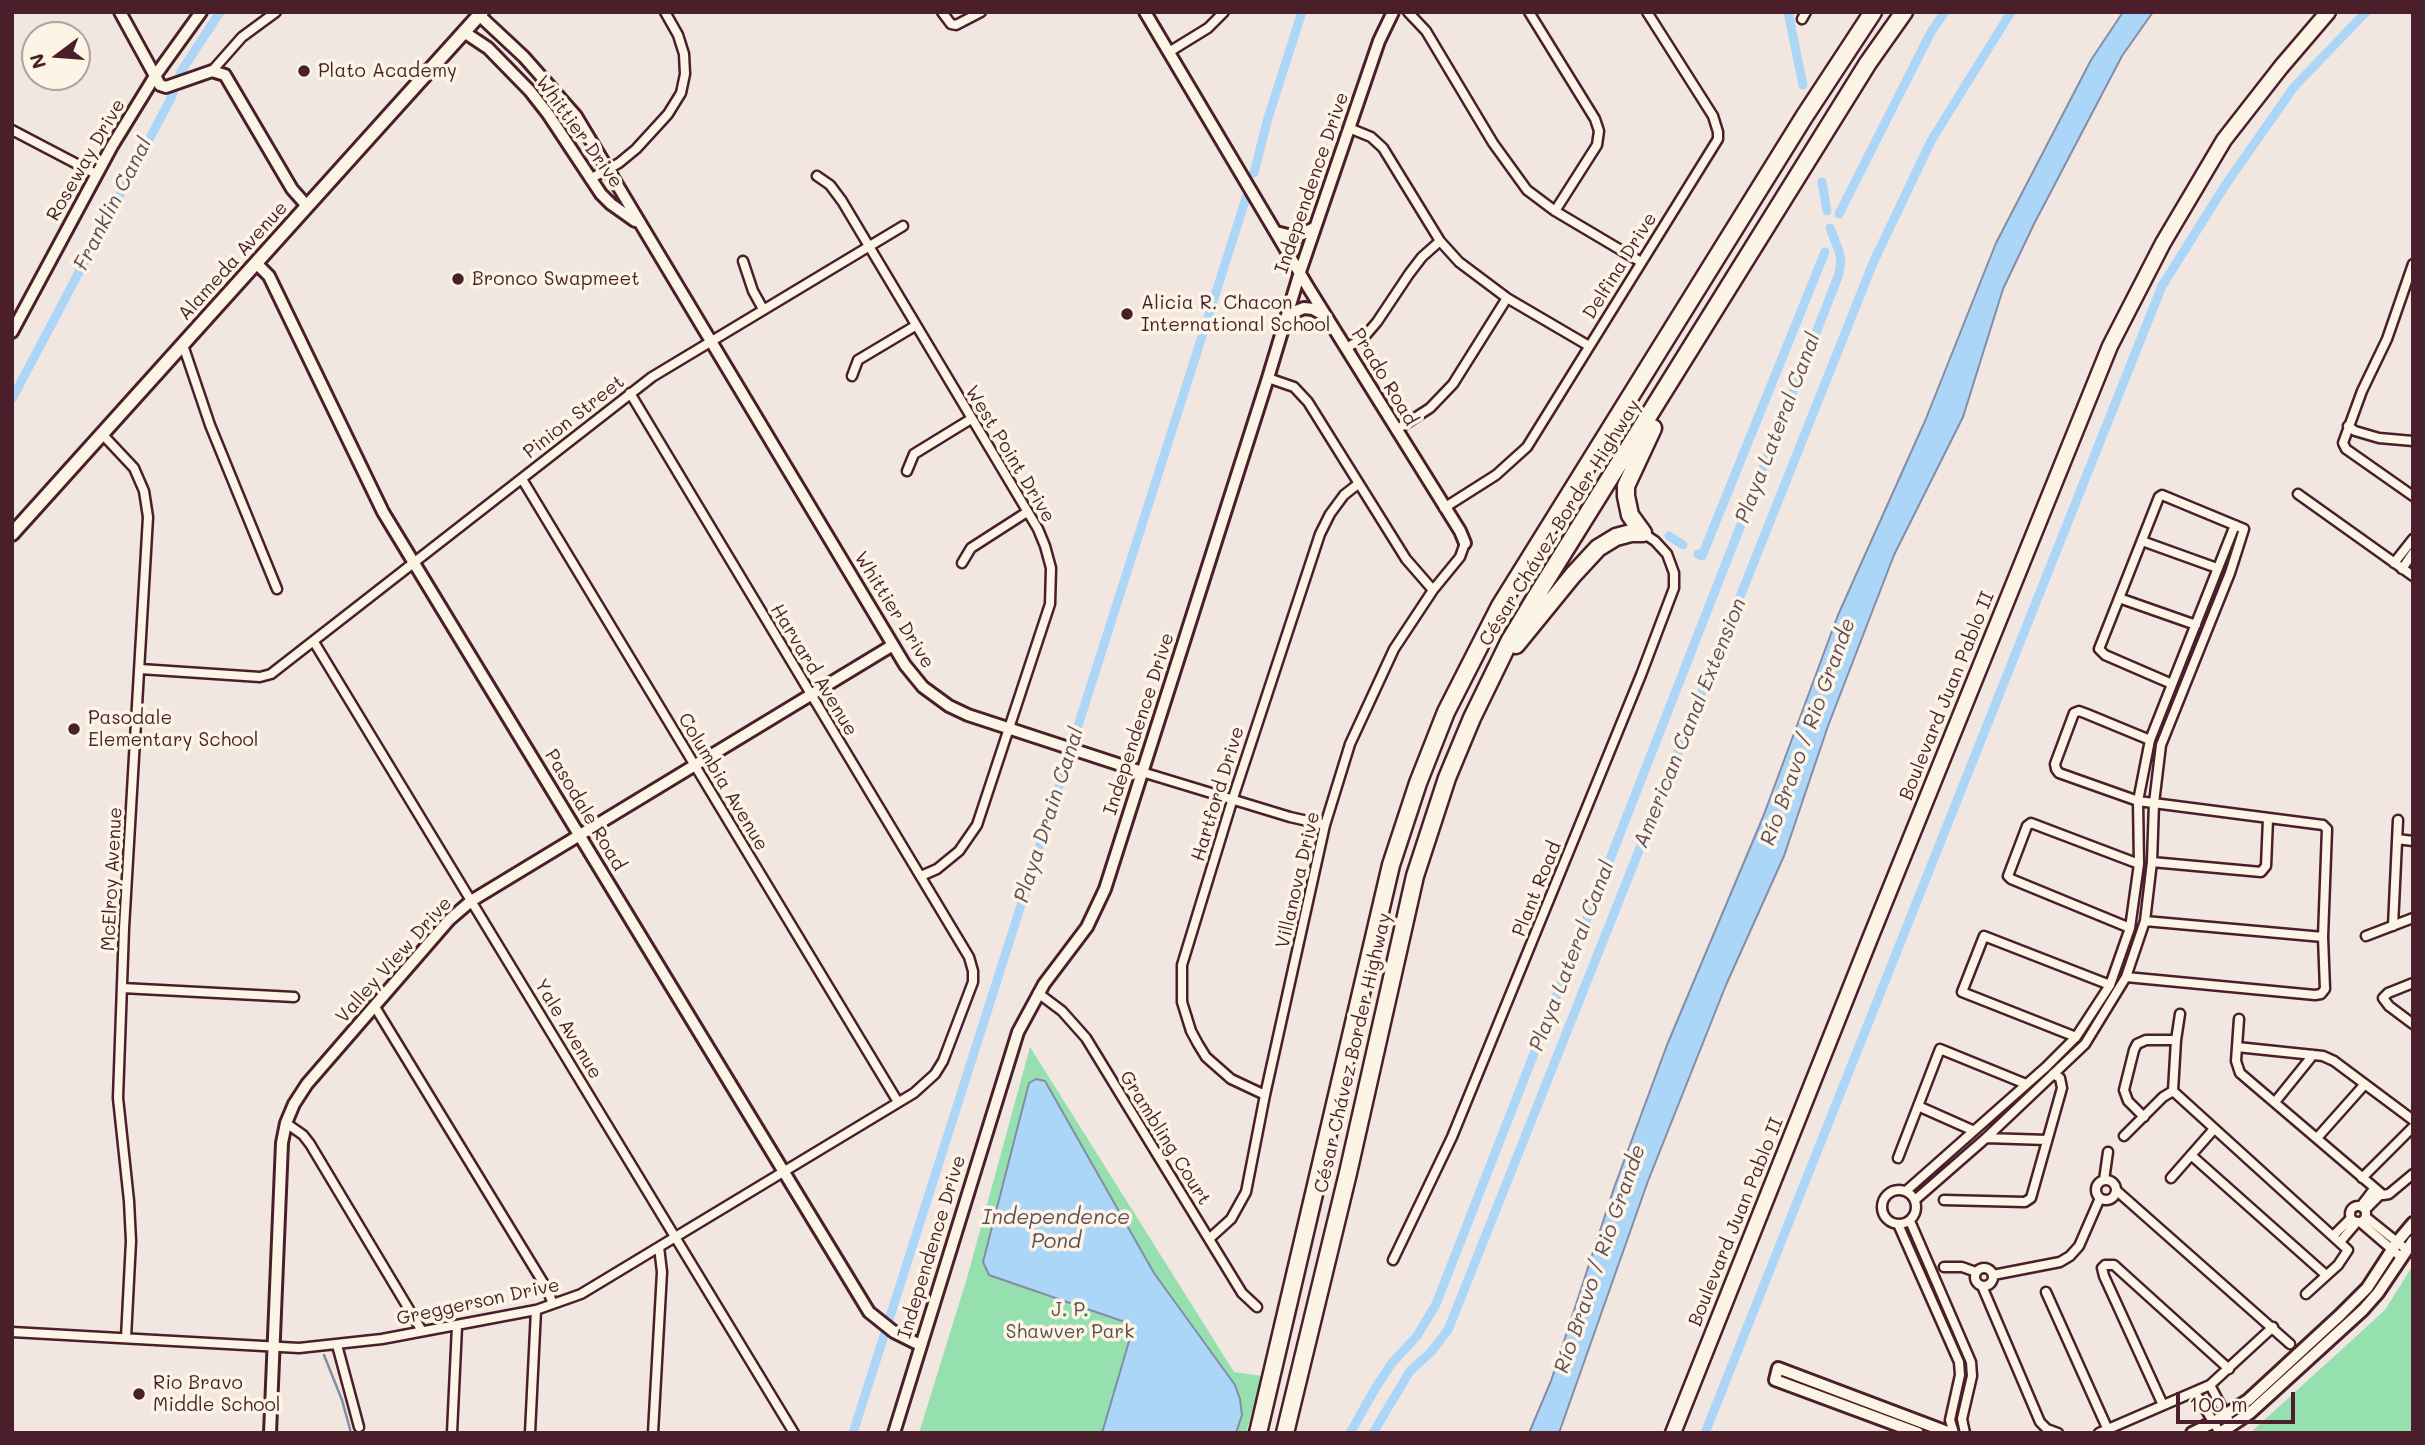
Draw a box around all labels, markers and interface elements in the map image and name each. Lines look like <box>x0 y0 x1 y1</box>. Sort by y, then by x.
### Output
north arrow <box>21 21 91 91</box>
text: N <box>23 51 51 72</box>
place label: Plato Academy <box>318 60 457 82</box>
marker: Plato Academy <box>296 63 312 79</box>
street label: Whittier Drive <box>531 71 627 193</box>
street label: Independence Drive <box>1270 89 1354 277</box>
street label: Roseway Drive <box>42 95 130 225</box>
water label: Franklin Canal <box>69 133 157 275</box>
street label: Alameda Avenue <box>174 197 292 325</box>
street label: Delfina Drive <box>1578 208 1662 324</box>
place label: Bronco Swapmeet <box>472 268 640 290</box>
marker: Bronco Swapmeet <box>450 271 466 287</box>
place label: Alicia R. Chacon International School <box>1141 292 1330 336</box>
marker: Alicia R. Chacon International School <box>1119 306 1135 322</box>
street label: Prado Road <box>1346 324 1422 430</box>
water label: Playa Lateral Canal <box>1730 329 1826 527</box>
street label: Pinion Street <box>519 370 629 464</box>
street label: West Point Drive <box>960 381 1060 527</box>
street label: César Chávez Border Highway <box>1474 395 1646 651</box>
street label: Whittier Drive <box>849 547 939 673</box>
street label: Boulevard Juan Pablo II <box>1895 588 1999 804</box>
water label: American Canal Extension <box>1628 594 1752 852</box>
street label: Harvard Avenue <box>766 600 862 740</box>
water label: Río Bravo / Rio Grande <box>1755 615 1861 849</box>
street label: Independence Drive <box>1099 630 1179 818</box>
place label: Pasodale Elementary School <box>88 707 258 751</box>
street label: Columbia Avenue <box>673 709 773 855</box>
marker: Pasodale Elementary School <box>66 721 82 737</box>
water label: Playa Drain Canal <box>1009 724 1089 906</box>
street label: Hartford Drive <box>1187 724 1249 864</box>
street label: Pasodale Road <box>540 745 630 875</box>
street label: McElroy Avenue <box>97 806 127 952</box>
street label: Villanova Drive <box>1271 810 1325 950</box>
street label: Plant Road <box>1508 838 1566 940</box>
water label: Playa Lateral Canal <box>1524 857 1620 1055</box>
street label: Valley View Drive <box>331 892 457 1028</box>
street label: César Chávez Border Highway <box>1310 911 1396 1195</box>
street label: Yale Avenue <box>529 975 607 1083</box>
street label: Grambling Court <box>1115 1067 1215 1209</box>
street label: Boulevard Juan Pablo II <box>1684 1114 1788 1330</box>
water label: Río Bravo / Rio Grande <box>1549 1141 1651 1377</box>
street label: Independence Drive <box>893 1153 971 1341</box>
water label: Independence Pond <box>982 1205 1130 1255</box>
street label: Greggerson Drive <box>394 1274 562 1330</box>
park label: J. P. Shawver Park <box>1006 1299 1134 1343</box>
place label: Rio Bravo Middle School <box>153 1372 281 1416</box>
scale bar <box>2180 1378 2299 1422</box>
marker: Rio Bravo Middle School <box>131 1386 147 1402</box>
text: 100 m <box>2189 1390 2248 1417</box>

